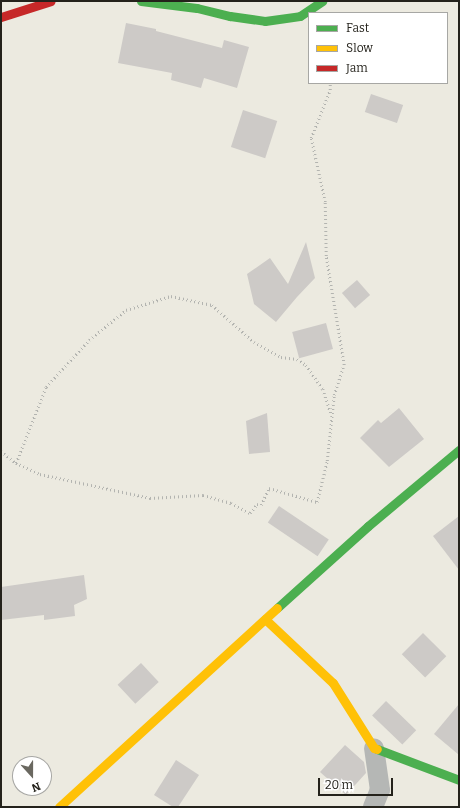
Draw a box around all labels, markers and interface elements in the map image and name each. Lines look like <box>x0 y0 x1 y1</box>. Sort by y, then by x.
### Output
legend <box>308 12 448 84</box>
text: Fast <box>346 21 369 35</box>
text: Slow <box>346 41 373 55</box>
text: Jam <box>346 61 368 75</box>
north arrow <box>12 756 52 796</box>
scale bar <box>320 770 395 796</box>
text: 20 m <box>325 778 353 792</box>
text: N <box>30 779 42 794</box>

